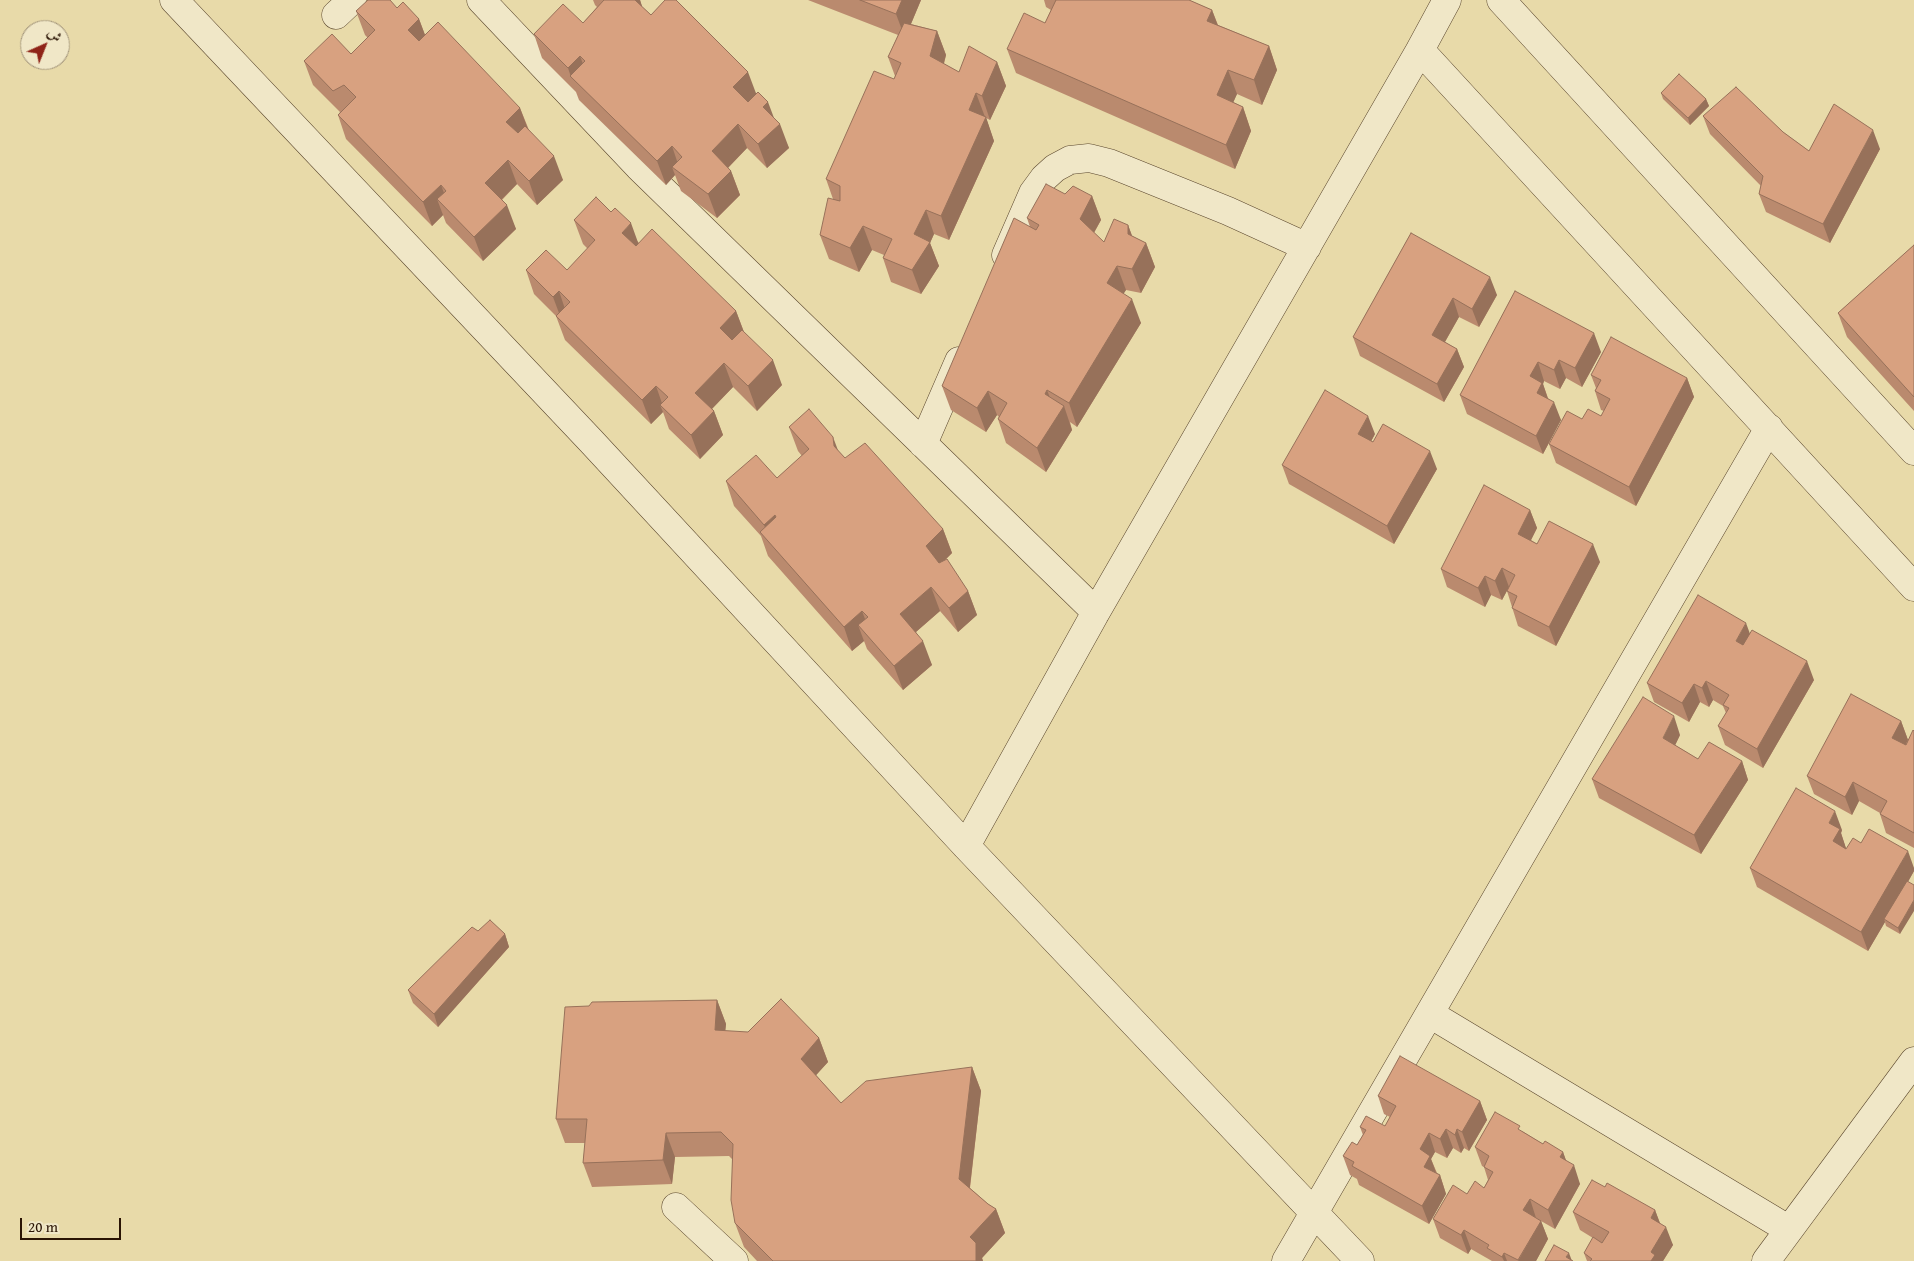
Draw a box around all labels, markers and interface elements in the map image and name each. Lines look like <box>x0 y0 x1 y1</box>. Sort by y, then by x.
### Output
north arrow <box>20 20 70 70</box>
text: ش <box>43 23 67 47</box>
scale bar <box>22 1208 124 1240</box>
text: 20 m <box>28 1216 58 1237</box>

